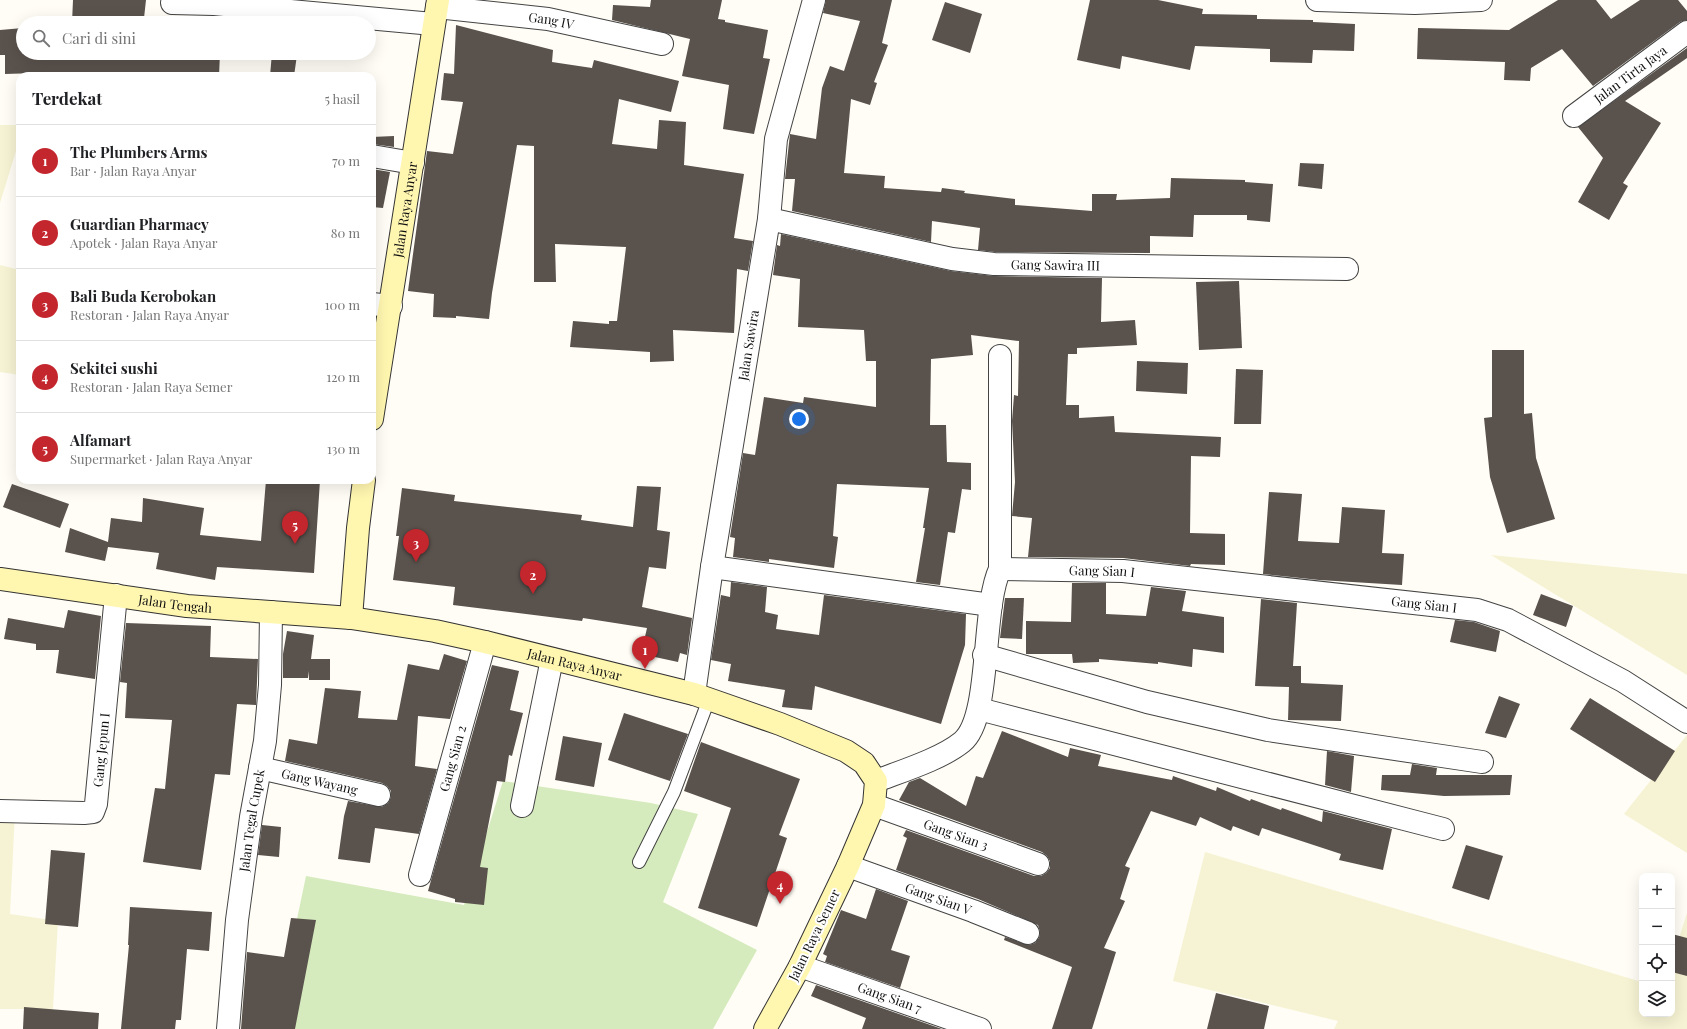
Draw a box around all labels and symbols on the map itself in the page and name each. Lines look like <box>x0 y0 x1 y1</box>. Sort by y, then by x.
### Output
street label: Gang IV <box>528 8 576 33</box>
street label: Jalan Tirta Jaya <box>1589 41 1670 107</box>
street label: Jalan Raya Anyar <box>388 160 420 260</box>
street label: Gang Sawira III <box>1011 255 1100 274</box>
street label: Jalan Sawira <box>734 308 762 383</box>
your location <box>789 409 809 429</box>
pin: 5 <box>282 511 308 544</box>
pin: 3 <box>403 529 429 562</box>
pin: 2 <box>520 561 546 594</box>
street label: Gang Sian I <box>1069 561 1136 580</box>
street label: Jalan Tengah <box>136 590 213 616</box>
street label: Gang Sian I <box>1390 592 1458 616</box>
pin: 1 <box>632 636 658 669</box>
street label: Jalan Raya Anyar <box>525 644 624 684</box>
street label: Gang Jepun I <box>89 712 113 788</box>
street label: Gang Sian 2 <box>435 723 469 793</box>
street label: Gang Wayang <box>280 764 360 798</box>
street label: Jalan Tegal Cupek <box>235 767 268 874</box>
street label: Gang Sian 3 <box>921 815 991 853</box>
pin: 4 <box>767 871 793 904</box>
street label: Gang Sian V <box>903 878 975 918</box>
street label: Jalan Raya Semer <box>784 886 843 984</box>
street label: Gang Sian 7 <box>855 978 925 1016</box>

